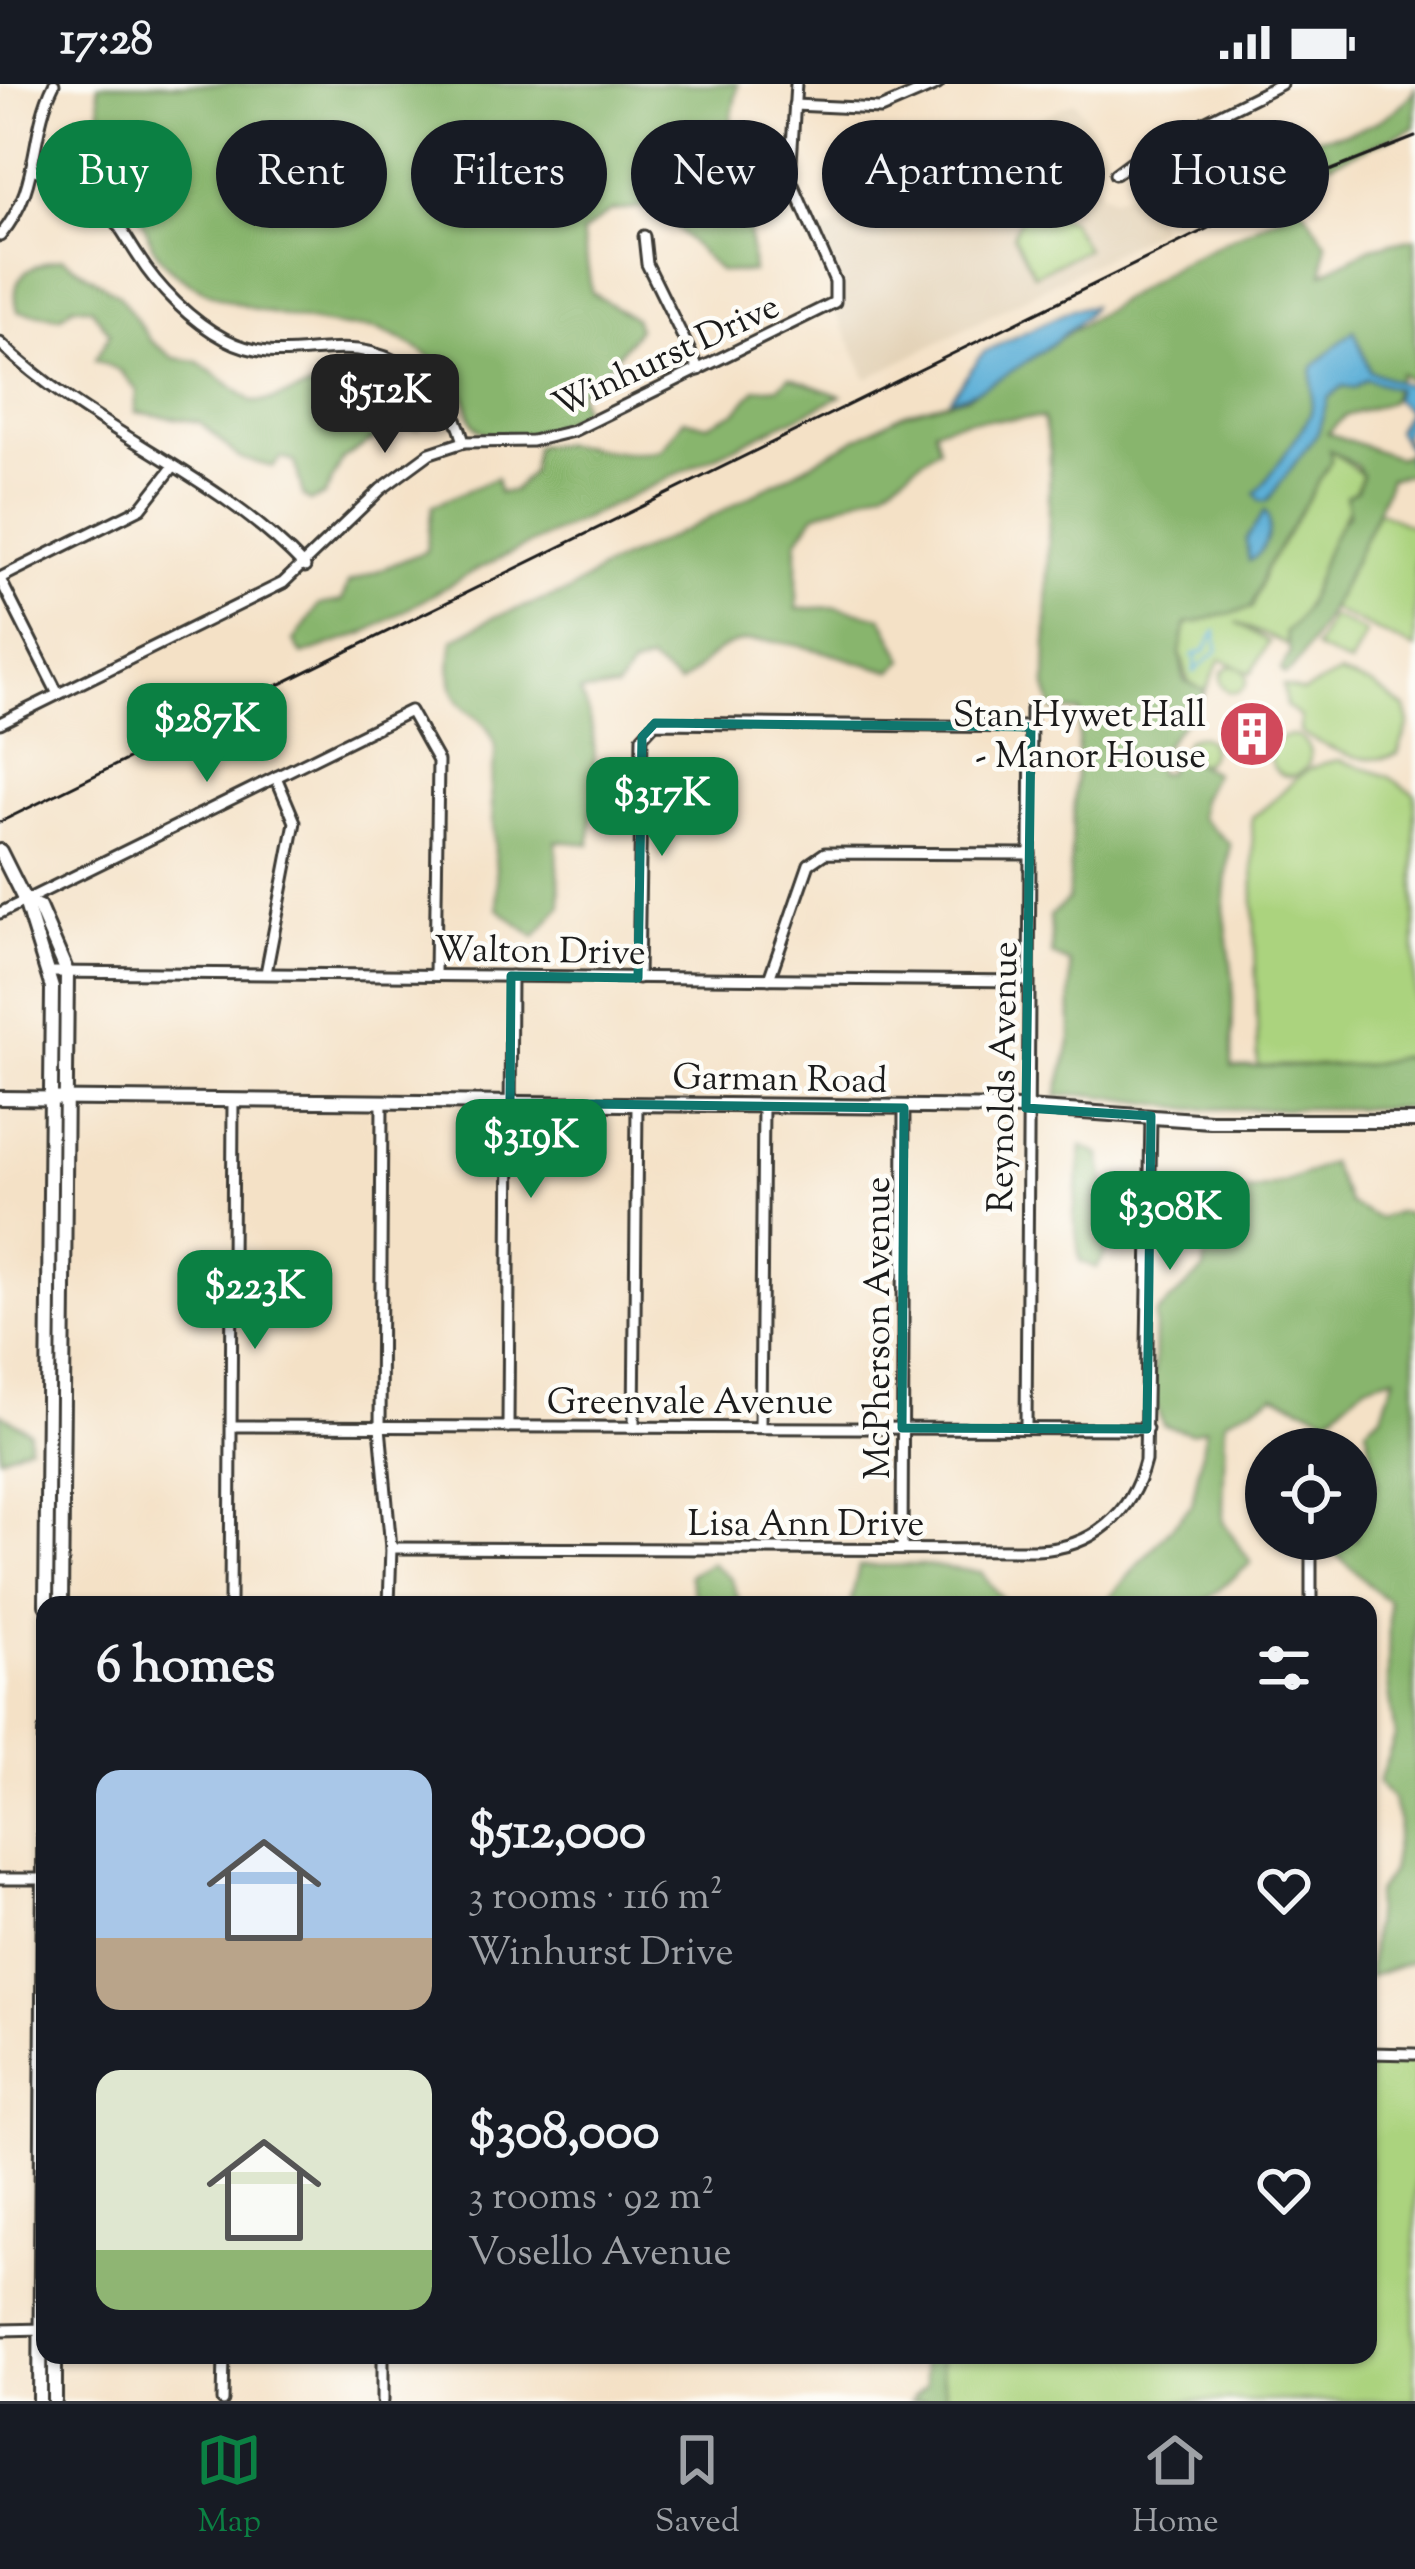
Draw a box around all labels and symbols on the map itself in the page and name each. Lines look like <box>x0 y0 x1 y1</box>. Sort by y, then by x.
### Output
street label: Winhurst Drive <box>545 282 789 433</box>
pin: $512K <box>301 354 469 456</box>
pin: $287K <box>123 683 291 785</box>
place label: Stan Hywet Hall - Manor House <box>953 691 1206 784</box>
building icon: Stan Hywet Hall - Manor House <box>1217 699 1287 769</box>
pin: $317K <box>578 757 746 859</box>
street label: Walton Drive <box>434 925 646 981</box>
street label: Reynolds Avenue <box>977 941 1033 1213</box>
street label: Garman Road <box>672 1053 888 1109</box>
pin: $319K <box>447 1099 615 1201</box>
pin: $308K <box>1086 1171 1254 1273</box>
street label: McPherson Avenue <box>854 1176 906 1480</box>
pin: $223K <box>171 1250 339 1352</box>
street label: Greenvale Avenue <box>547 1378 833 1430</box>
street label: Lisa Ann Drive <box>688 1500 924 1552</box>

